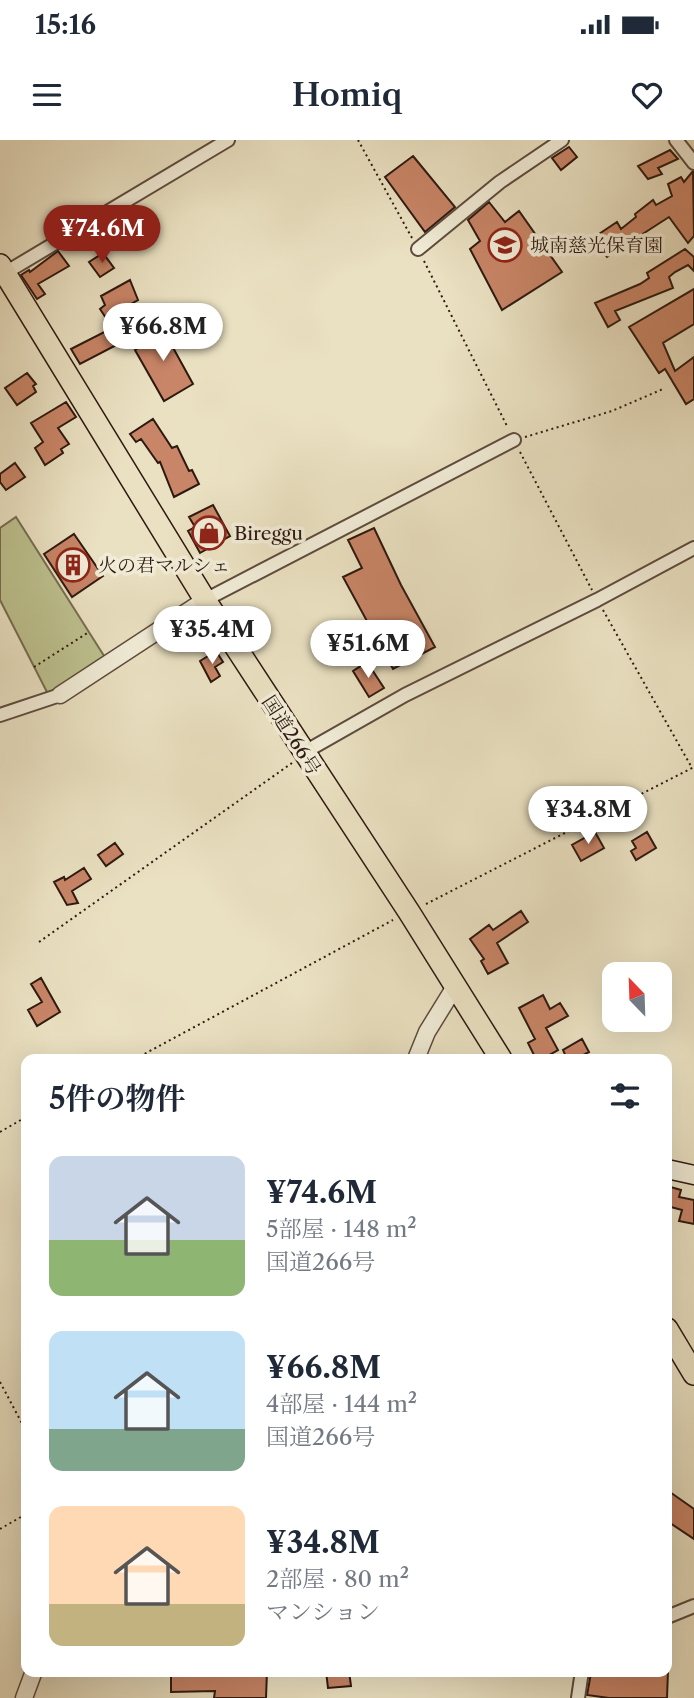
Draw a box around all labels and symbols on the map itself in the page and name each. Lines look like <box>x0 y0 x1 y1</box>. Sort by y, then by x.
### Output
pin: ¥74.6M <box>45 206 159 265</box>
school or university icon: 城南慈光保育園 <box>486 226 524 264</box>
place label: 城南慈光保育園 <box>530 234 663 257</box>
pin: ¥66.8M <box>106 304 220 363</box>
shop icon: Bireggu <box>190 514 228 552</box>
place label: Bireggu <box>234 522 303 545</box>
building icon: 火の君マルシェ <box>54 546 92 584</box>
place label: 火の君マルシェ <box>98 554 230 577</box>
pin: ¥35.4M <box>155 606 269 666</box>
pin: ¥51.6M <box>311 620 425 680</box>
street label: 国道266号 <box>257 691 326 779</box>
pin: ¥34.8M <box>531 786 645 846</box>
north arrow <box>602 962 672 1032</box>

